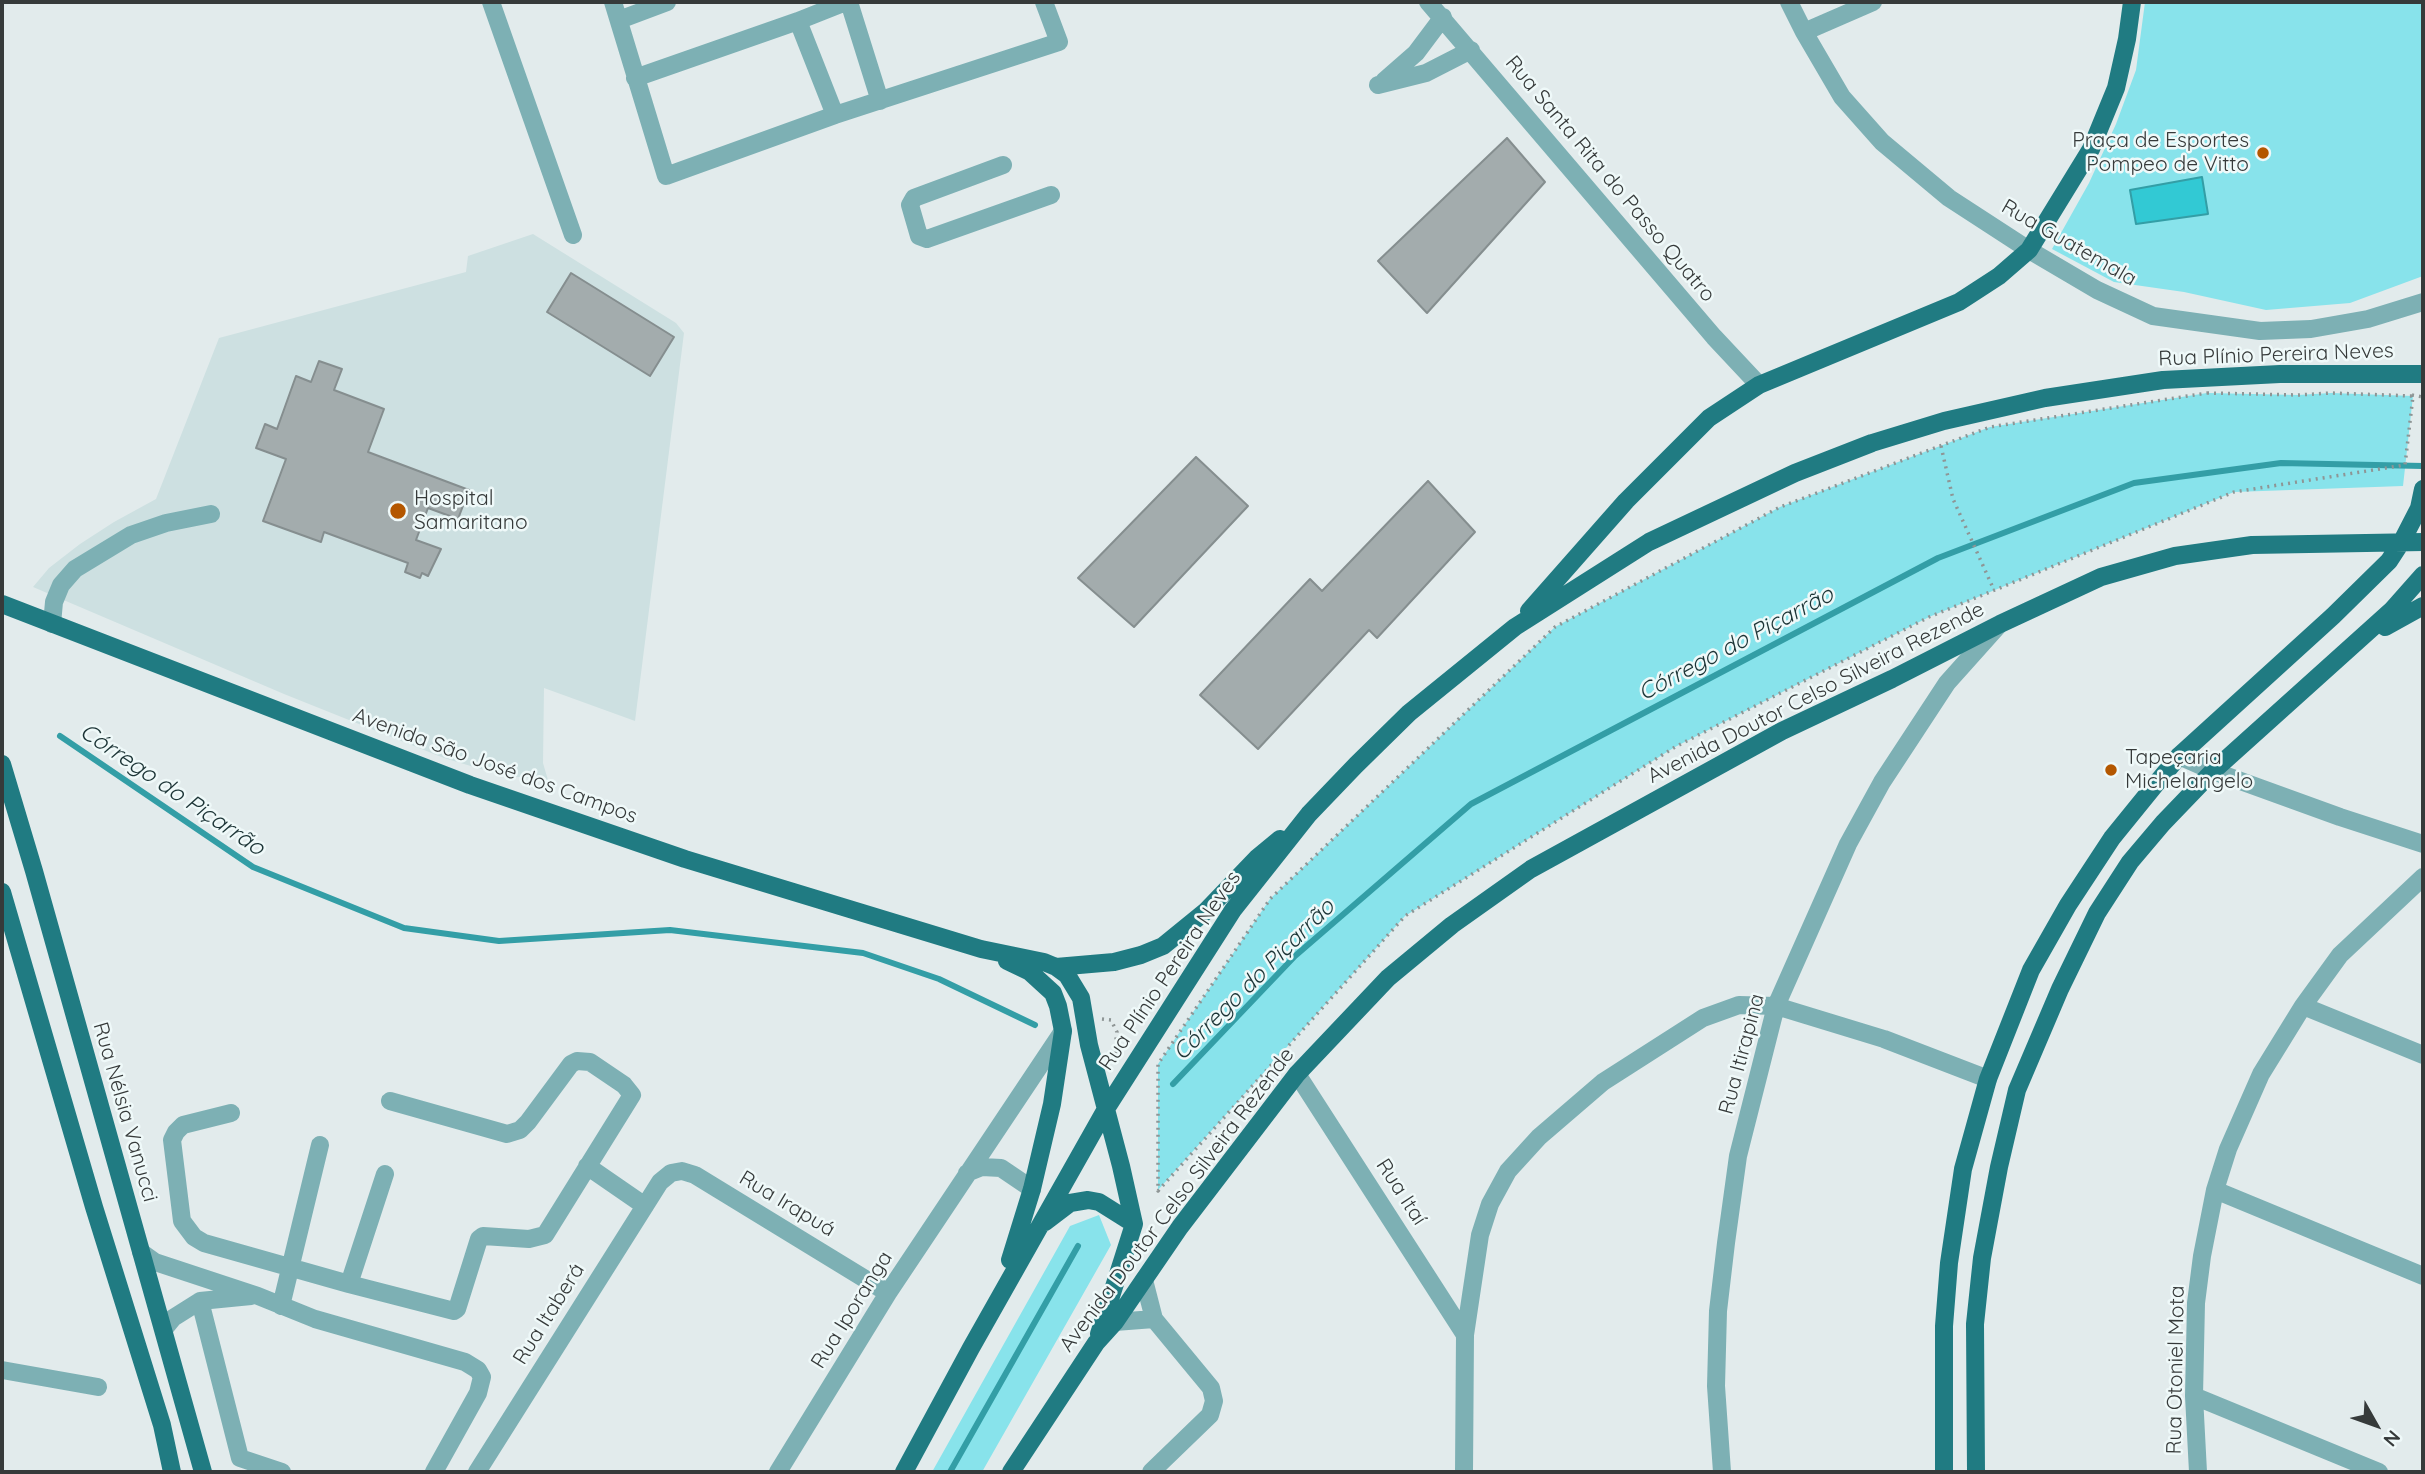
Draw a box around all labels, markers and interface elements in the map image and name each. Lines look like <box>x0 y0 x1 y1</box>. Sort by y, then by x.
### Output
street label: Rua Santa Rita do Passo Quatro <box>1500 51 1720 307</box>
place label: Praça de Esportes Pompeo de Vitto <box>2072 128 2249 178</box>
marker: Praça de Esportes Pompeo de Vitto <box>2255 145 2271 161</box>
street label: Rua Guatemala <box>1997 194 2141 292</box>
street label: Rua Plínio Pereira Neves <box>2158 338 2394 372</box>
place label: Hospital Samaritano <box>414 486 528 536</box>
marker: Hospital Samaritano <box>388 501 408 521</box>
water label: Córrego do Piçarrão <box>1634 581 1838 707</box>
street label: Avenida Doutor Celso Silveira Rezende <box>1644 597 1988 789</box>
street label: Avenida São José dos Campos <box>349 703 641 829</box>
water label: Córrego do Piçarrão <box>74 718 270 862</box>
place label: Tapeçaria Michelangelo <box>2125 745 2253 795</box>
marker: Tapeçaria Michelangelo <box>2103 762 2119 778</box>
street label: Rua Plínio Pereira Neves <box>1094 866 1246 1076</box>
water label: Córrego do Piçarrão <box>1168 894 1340 1066</box>
street label: Rua Itirapina <box>1714 991 1770 1117</box>
street label: Rua Nélsia Vanucci <box>87 1019 163 1205</box>
street label: Avenida Doutor Celso Silveira Rezende <box>1054 1043 1300 1357</box>
street label: Rua Itaí <box>1370 1154 1432 1230</box>
street label: Rua Irapuá <box>734 1166 840 1242</box>
street label: Rua Iporanga <box>806 1247 898 1373</box>
street label: Rua Itaberá <box>508 1259 590 1369</box>
street label: Rua Otoniel Mota <box>2162 1285 2190 1455</box>
north arrow <box>2341 1390 2411 1460</box>
text: N <box>2378 1425 2406 1452</box>

